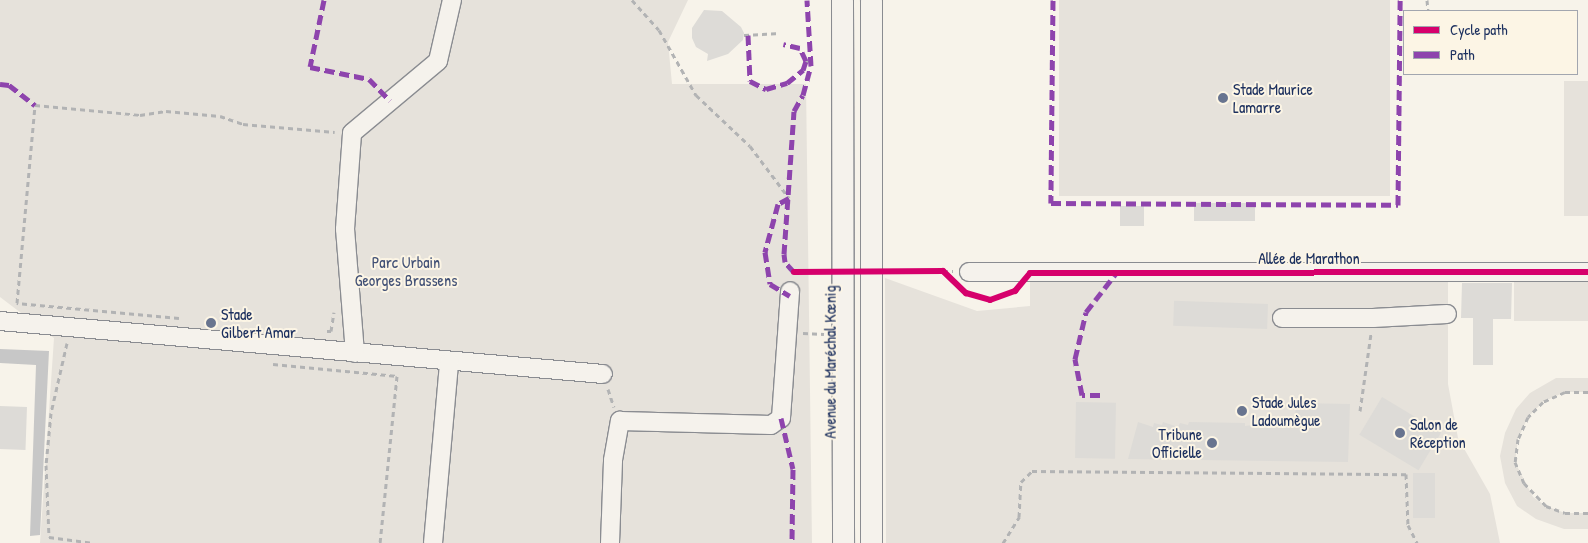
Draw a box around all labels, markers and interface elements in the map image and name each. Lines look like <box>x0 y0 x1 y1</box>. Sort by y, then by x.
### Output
legend <box>1403 10 1578 75</box>
text: Cycle path <box>1450 19 1508 40</box>
text: Path <box>1450 44 1475 65</box>
place label: Stade Maurice Lamarre <box>1233 79 1313 117</box>
marker: Stade Maurice Lamarre <box>1217 92 1229 104</box>
street label: Allée de Marathon <box>1258 248 1360 268</box>
park label: Parc Urbain Georges Brassens <box>355 252 457 290</box>
street label: Avenue du Maréchal Kœnig <box>820 285 840 439</box>
place label: Stade Gilbert Amar <box>221 304 296 342</box>
marker: Stade Gilbert Amar <box>205 317 217 329</box>
place label: Stade Jules Ladoumègue <box>1252 392 1320 430</box>
marker: Stade Jules Ladoumègue <box>1236 405 1248 417</box>
place label: Salon de Réception <box>1410 414 1466 452</box>
place label: Tribune Officielle <box>1152 424 1202 462</box>
marker: Salon de Réception <box>1394 427 1406 439</box>
marker: Tribune Officielle <box>1206 437 1218 449</box>

